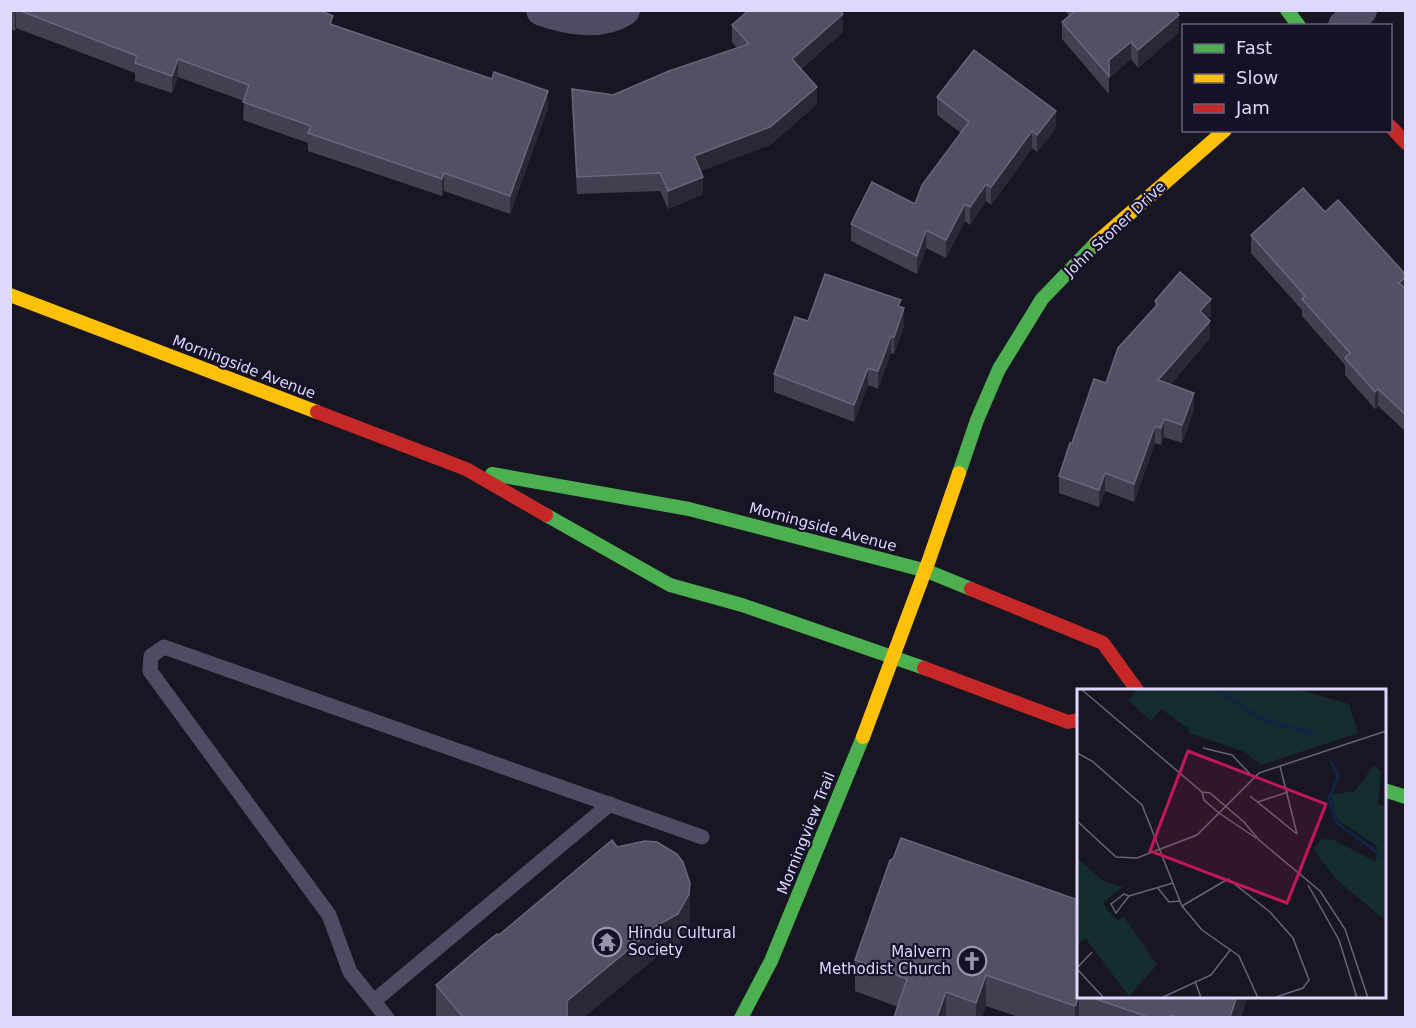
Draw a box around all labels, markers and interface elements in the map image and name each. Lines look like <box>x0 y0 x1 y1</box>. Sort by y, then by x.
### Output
legend <box>1182 24 1392 132</box>
text: Fast <box>1236 37 1272 58</box>
text: Slow <box>1236 67 1278 88</box>
text: Jam <box>1235 97 1270 118</box>
street label: John Stoner Drive <box>1060 178 1169 281</box>
street label: Morningside Avenue <box>170 331 318 403</box>
street label: Morningside Avenue <box>747 499 899 555</box>
inset map <box>1077 689 1386 998</box>
street label: Morningview Trail <box>773 769 839 897</box>
place label: Hindu Cultural Society <box>628 924 736 959</box>
temple icon: Hindu Cultural Society <box>591 926 623 958</box>
place label: Malvern Methodist Church <box>819 943 951 978</box>
church icon: Malvern Methodist Church <box>956 945 988 977</box>

